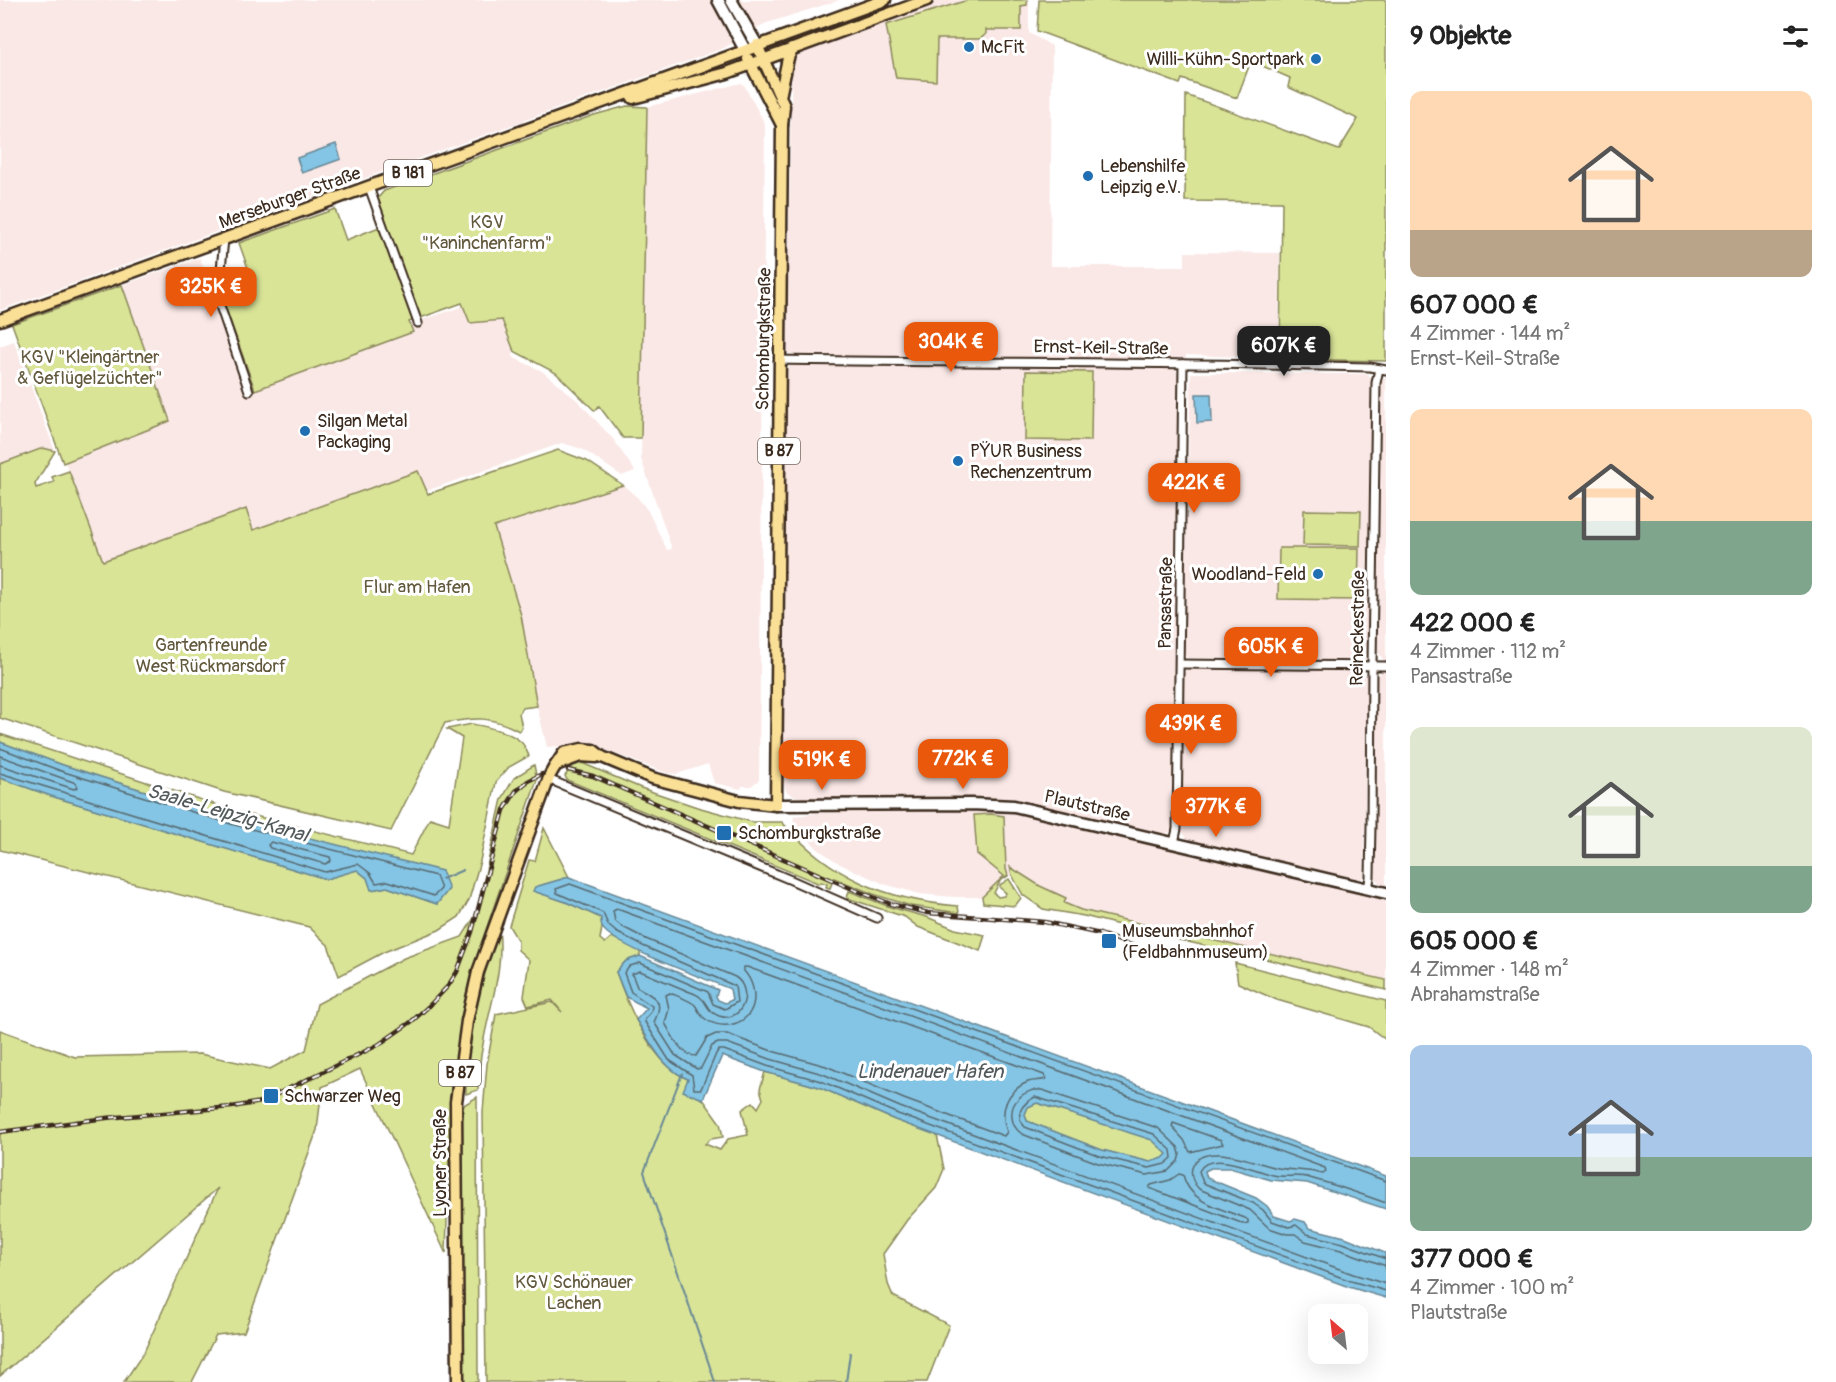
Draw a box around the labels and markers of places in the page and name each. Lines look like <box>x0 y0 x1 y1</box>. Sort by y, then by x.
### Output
place label: McFit <box>981 36 1025 59</box>
marker: McFit <box>962 40 976 54</box>
place label: Willi-Kühn-Sportpark <box>1146 48 1304 71</box>
marker: Willi-Kühn-Sportpark <box>1309 52 1323 66</box>
place label: Lebenshilfe Leipzig e.V. <box>1100 155 1186 199</box>
marker: Lebenshilfe Leipzig e.V. <box>1081 169 1095 183</box>
pin: 325K € <box>162 267 260 318</box>
pin: 304K € <box>902 322 1000 373</box>
pin: 607K € <box>1235 326 1333 377</box>
place label: Silgan Metal Packaging <box>317 410 408 454</box>
marker: Silgan Metal Packaging <box>298 424 312 438</box>
place label: PŸUR Business Rechenzentrum <box>970 440 1092 484</box>
marker: PŸUR Business Rechenzentrum <box>951 454 965 468</box>
pin: 422K € <box>1145 463 1243 514</box>
place label: Woodland-Feld <box>1191 563 1306 586</box>
marker: Woodland-Feld <box>1311 567 1325 581</box>
pin: 605K € <box>1222 627 1320 678</box>
pin: 439K € <box>1142 704 1240 755</box>
pin: 772K € <box>914 739 1012 790</box>
pin: 519K € <box>773 740 871 791</box>
pin: 377K € <box>1167 787 1265 838</box>
place label: Schomburgkstraße <box>738 822 881 845</box>
marker: Schomburgkstraße <box>715 824 733 842</box>
place label: Museumsbahnhof (Feldbahnmuseum) <box>1122 920 1269 964</box>
marker: Museumsbahnhof (Feldbahnmuseum) <box>1100 932 1118 950</box>
place label: Schwarzer Weg <box>284 1085 401 1108</box>
marker: Schwarzer Weg <box>262 1087 280 1105</box>

